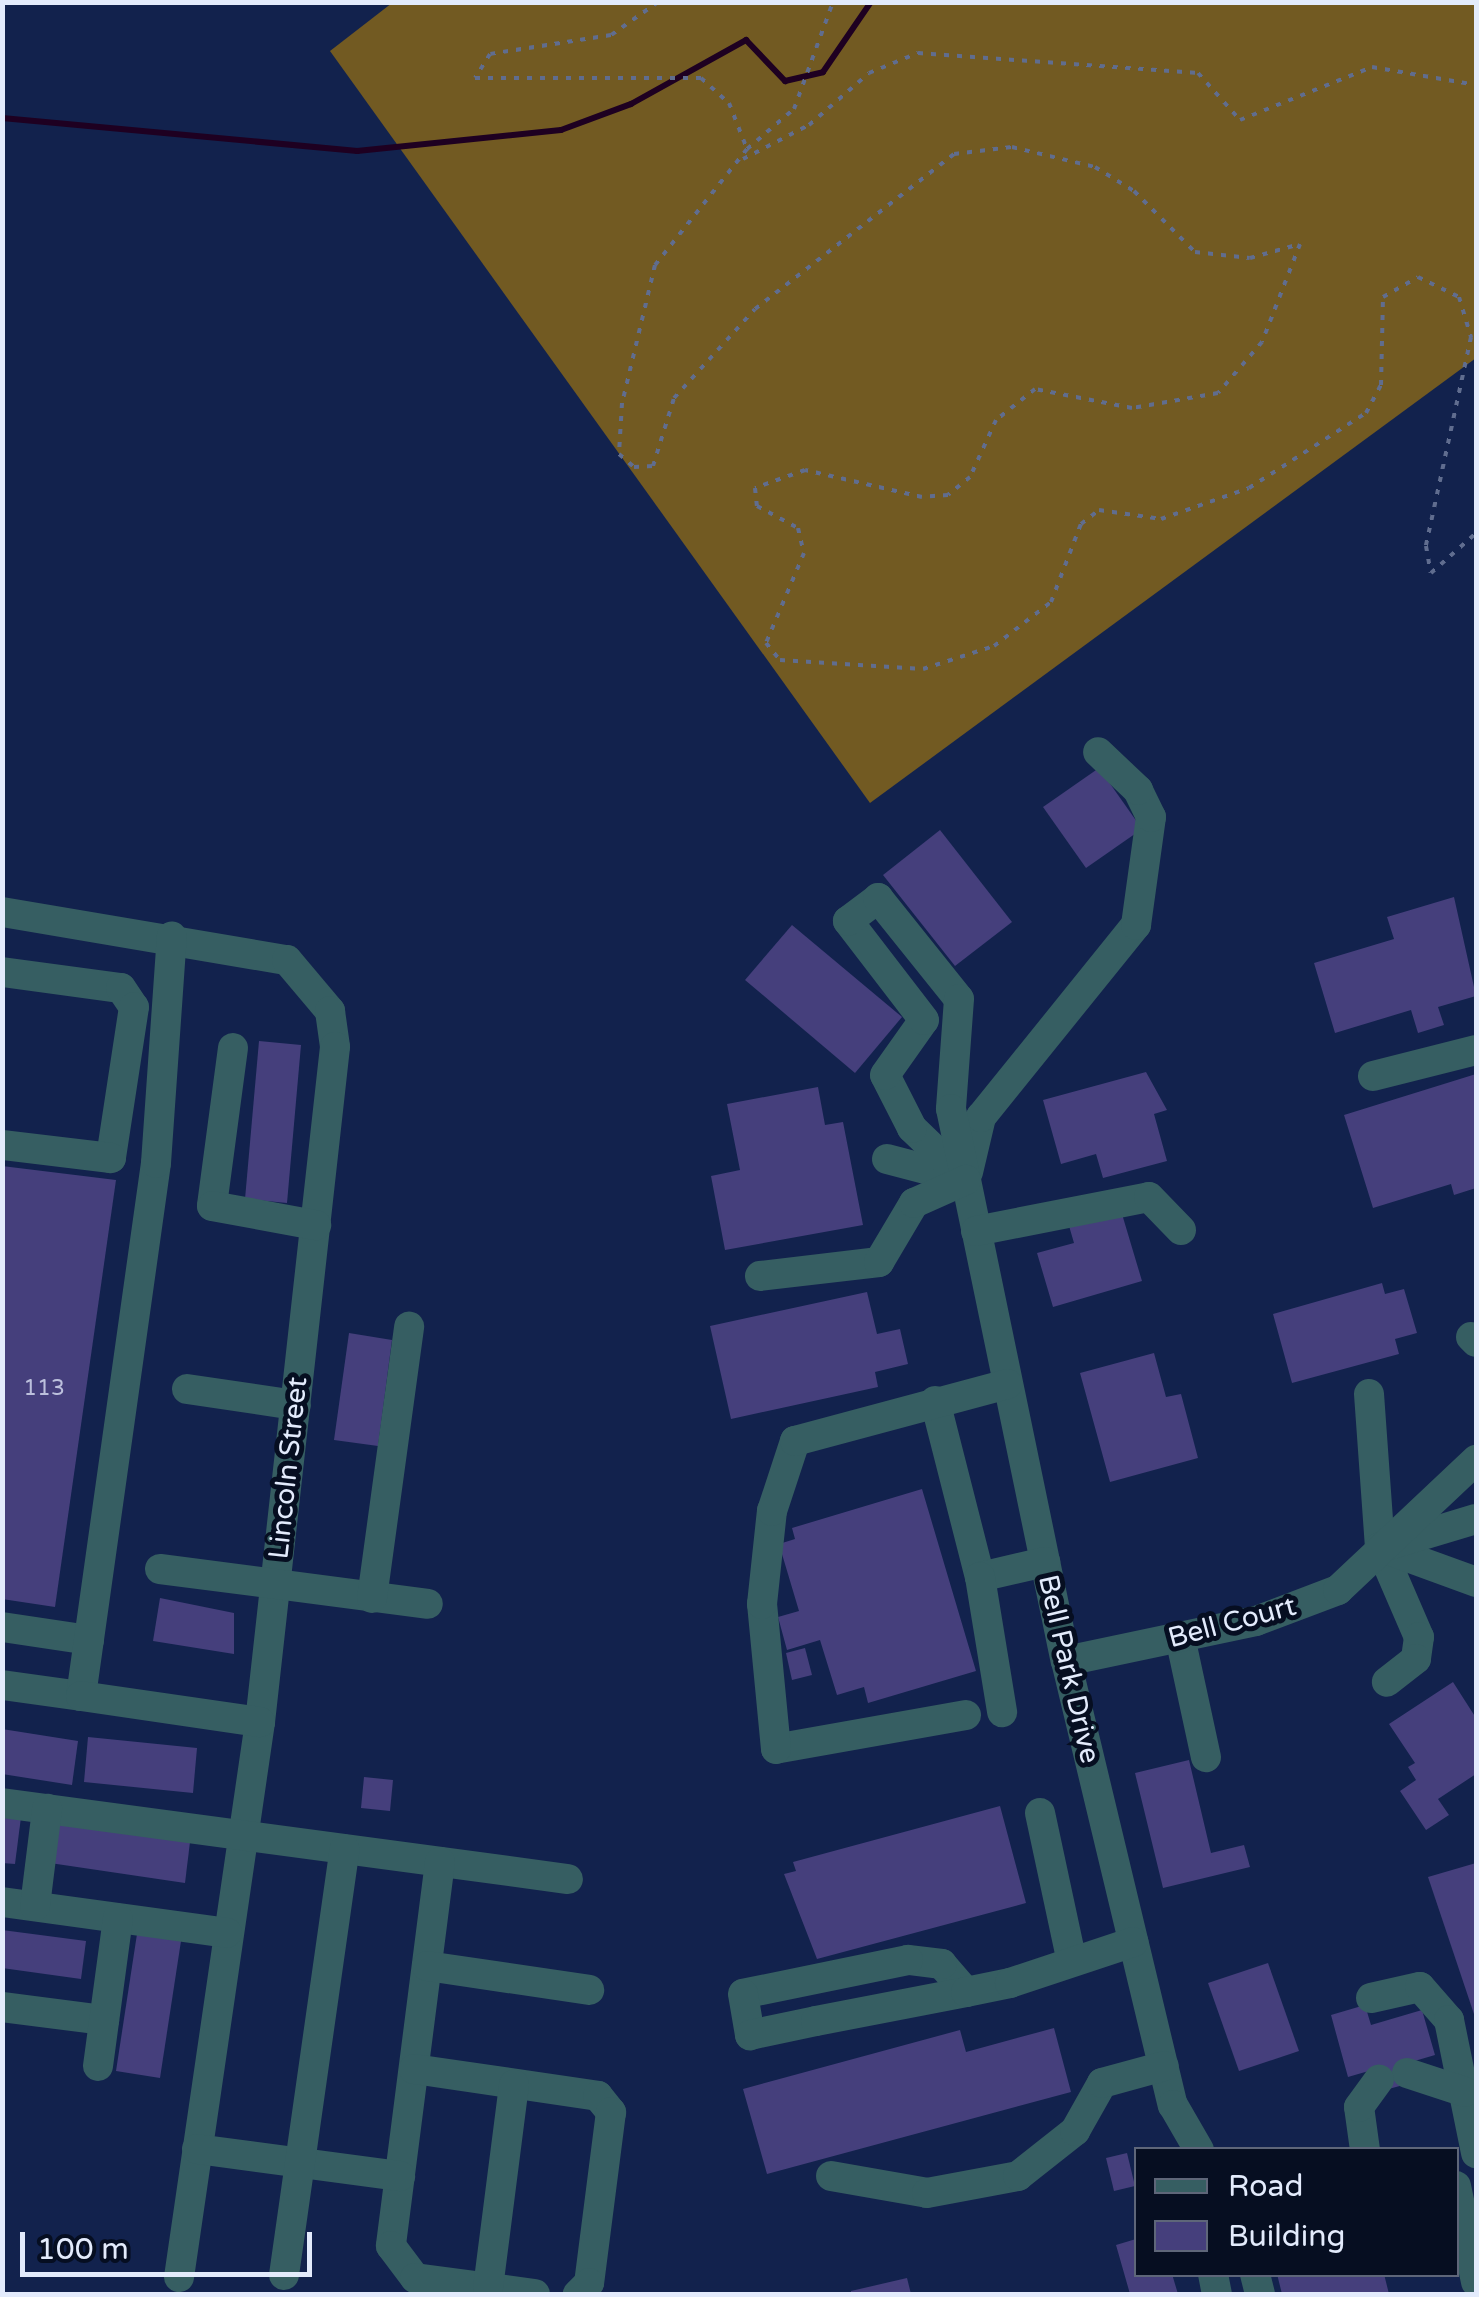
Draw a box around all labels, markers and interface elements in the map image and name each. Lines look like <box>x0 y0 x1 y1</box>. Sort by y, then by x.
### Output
street label: Lincoln Street <box>262 1375 314 1561</box>
house number: 113 <box>23 1376 65 1402</box>
street label: Bell Park Drive <box>1031 1571 1107 1767</box>
street label: Bell Court <box>1164 1589 1300 1655</box>
legend <box>1134 2147 1459 2277</box>
text: Road <box>1228 2168 1303 2205</box>
scale bar <box>25 2212 318 2274</box>
text: Building <box>1228 2218 1345 2255</box>
text: 100 m <box>37 2231 129 2268</box>

